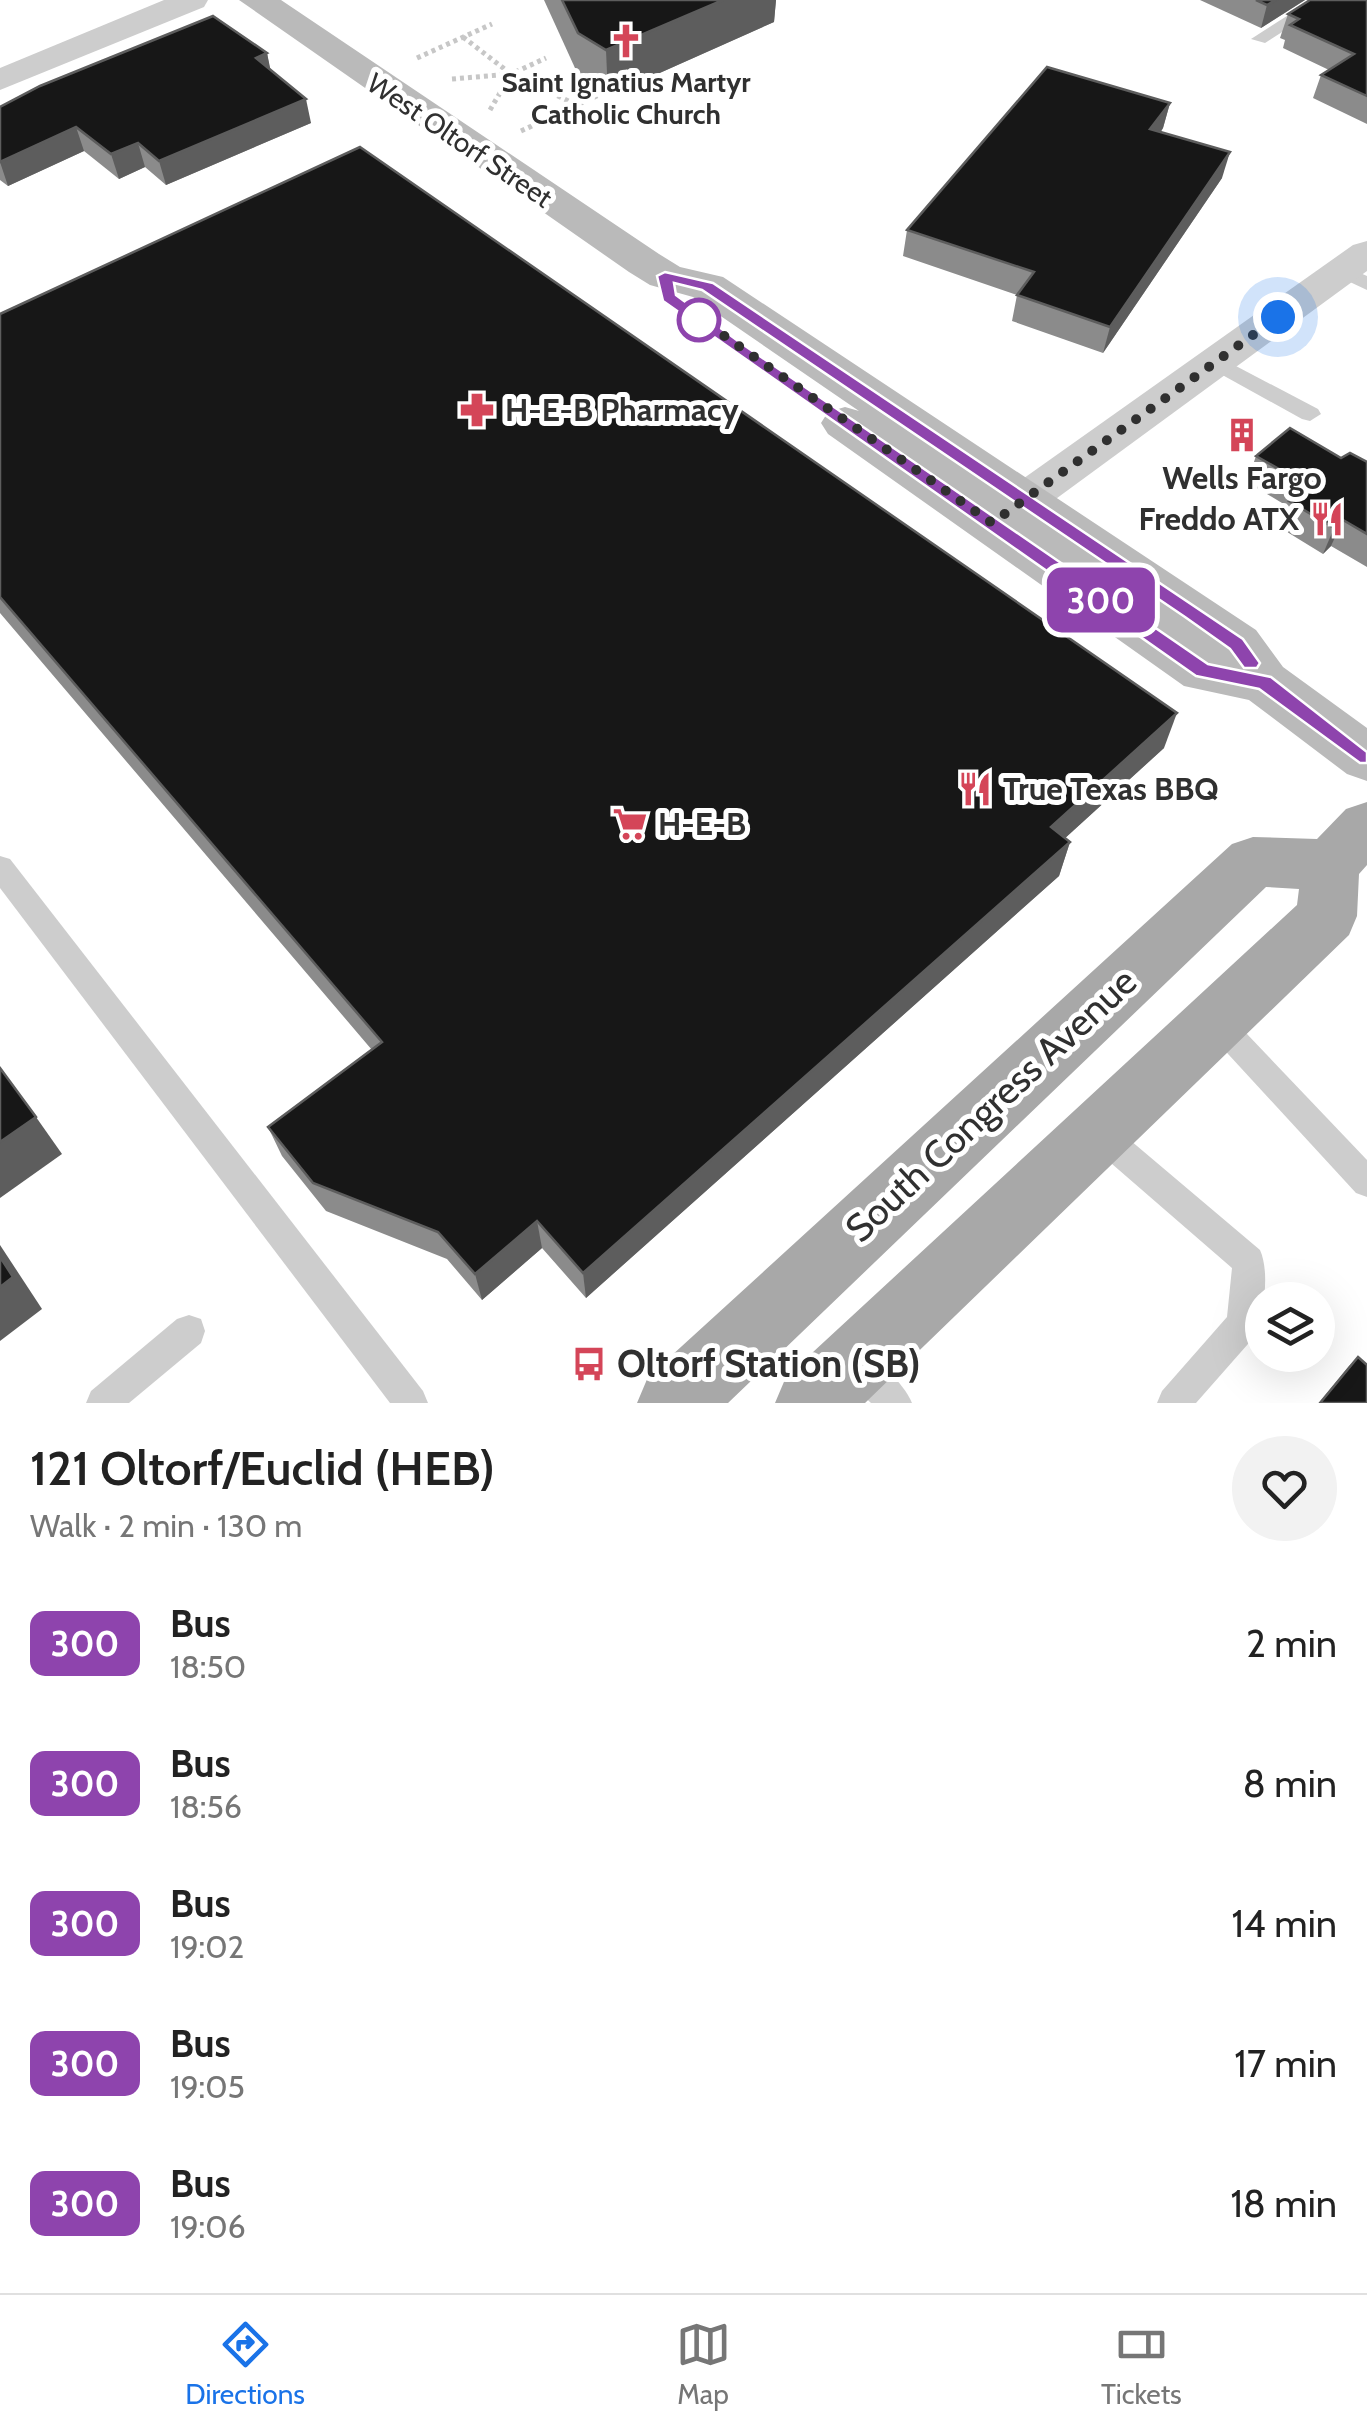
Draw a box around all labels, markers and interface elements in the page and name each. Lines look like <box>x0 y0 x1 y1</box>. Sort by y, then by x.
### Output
church icon: Saint Ignatius Martyr Catholic Church <box>607 22 645 60</box>
place label: Saint Ignatius Martyr Catholic Church <box>501 65 751 131</box>
street label: West Oltorf Street <box>361 66 559 214</box>
your location <box>1253 292 1303 342</box>
unlabelled marker <box>678 299 720 341</box>
place label: H-E-B Pharmacy <box>505 390 740 429</box>
pharmacy icon: H-E-B Pharmacy <box>458 391 496 429</box>
building icon: Wells Fargo <box>1223 416 1261 454</box>
place label: Wells Fargo <box>1162 458 1322 497</box>
place label: Freddo ATX <box>1139 499 1300 538</box>
restaurant icon: Freddo ATX <box>1308 500 1346 538</box>
line badge: 300 <box>1044 568 1158 632</box>
text: 300 <box>1067 579 1135 622</box>
place label: True Texas BBQ <box>1003 769 1219 808</box>
restaurant icon: True Texas BBQ <box>956 770 994 808</box>
place label: H-E-B <box>658 804 746 843</box>
supermarket icon: H-E-B <box>611 805 649 843</box>
street label: South Congress Avenue <box>836 958 1146 1252</box>
map controls <box>1245 1282 1335 1372</box>
button: layers <box>1245 1282 1335 1372</box>
place label: Oltorf Station (SB) <box>617 1340 920 1387</box>
bus stop icon: Oltorf Station (SB) <box>570 1345 608 1383</box>
button: heart <box>1232 1436 1337 1541</box>
text: 121 Oltorf/Euclid (HEB) <box>30 1439 495 1497</box>
text: Walk · 2 min · 130 m <box>30 1506 302 1545</box>
text: Bus <box>170 1600 231 1647</box>
text: 2 min <box>1246 1620 1337 1667</box>
text: 300 <box>51 1622 119 1665</box>
text: 18:50 <box>170 1647 246 1686</box>
text: Bus <box>170 1740 231 1787</box>
text: 8 min <box>1243 1760 1337 1807</box>
text: 300 <box>51 1762 119 1805</box>
text: 18:56 <box>170 1787 242 1826</box>
text: Bus <box>170 1880 231 1927</box>
text: 14 min <box>1231 1900 1337 1947</box>
text: 300 <box>51 1902 119 1945</box>
text: 19:02 <box>170 1927 244 1966</box>
text: Bus <box>170 2020 231 2067</box>
text: 17 min <box>1234 2040 1337 2087</box>
text: 300 <box>51 2042 119 2085</box>
text: 19:05 <box>170 2067 245 2106</box>
text: Bus <box>170 2160 231 2207</box>
text: 18 min <box>1230 2180 1337 2227</box>
text: 300 <box>51 2182 119 2225</box>
text: 19:06 <box>170 2207 246 2246</box>
tab: Directions <box>185 2317 305 2411</box>
tab: Map <box>676 2317 731 2411</box>
tab: Tickets <box>1101 2317 1182 2411</box>

